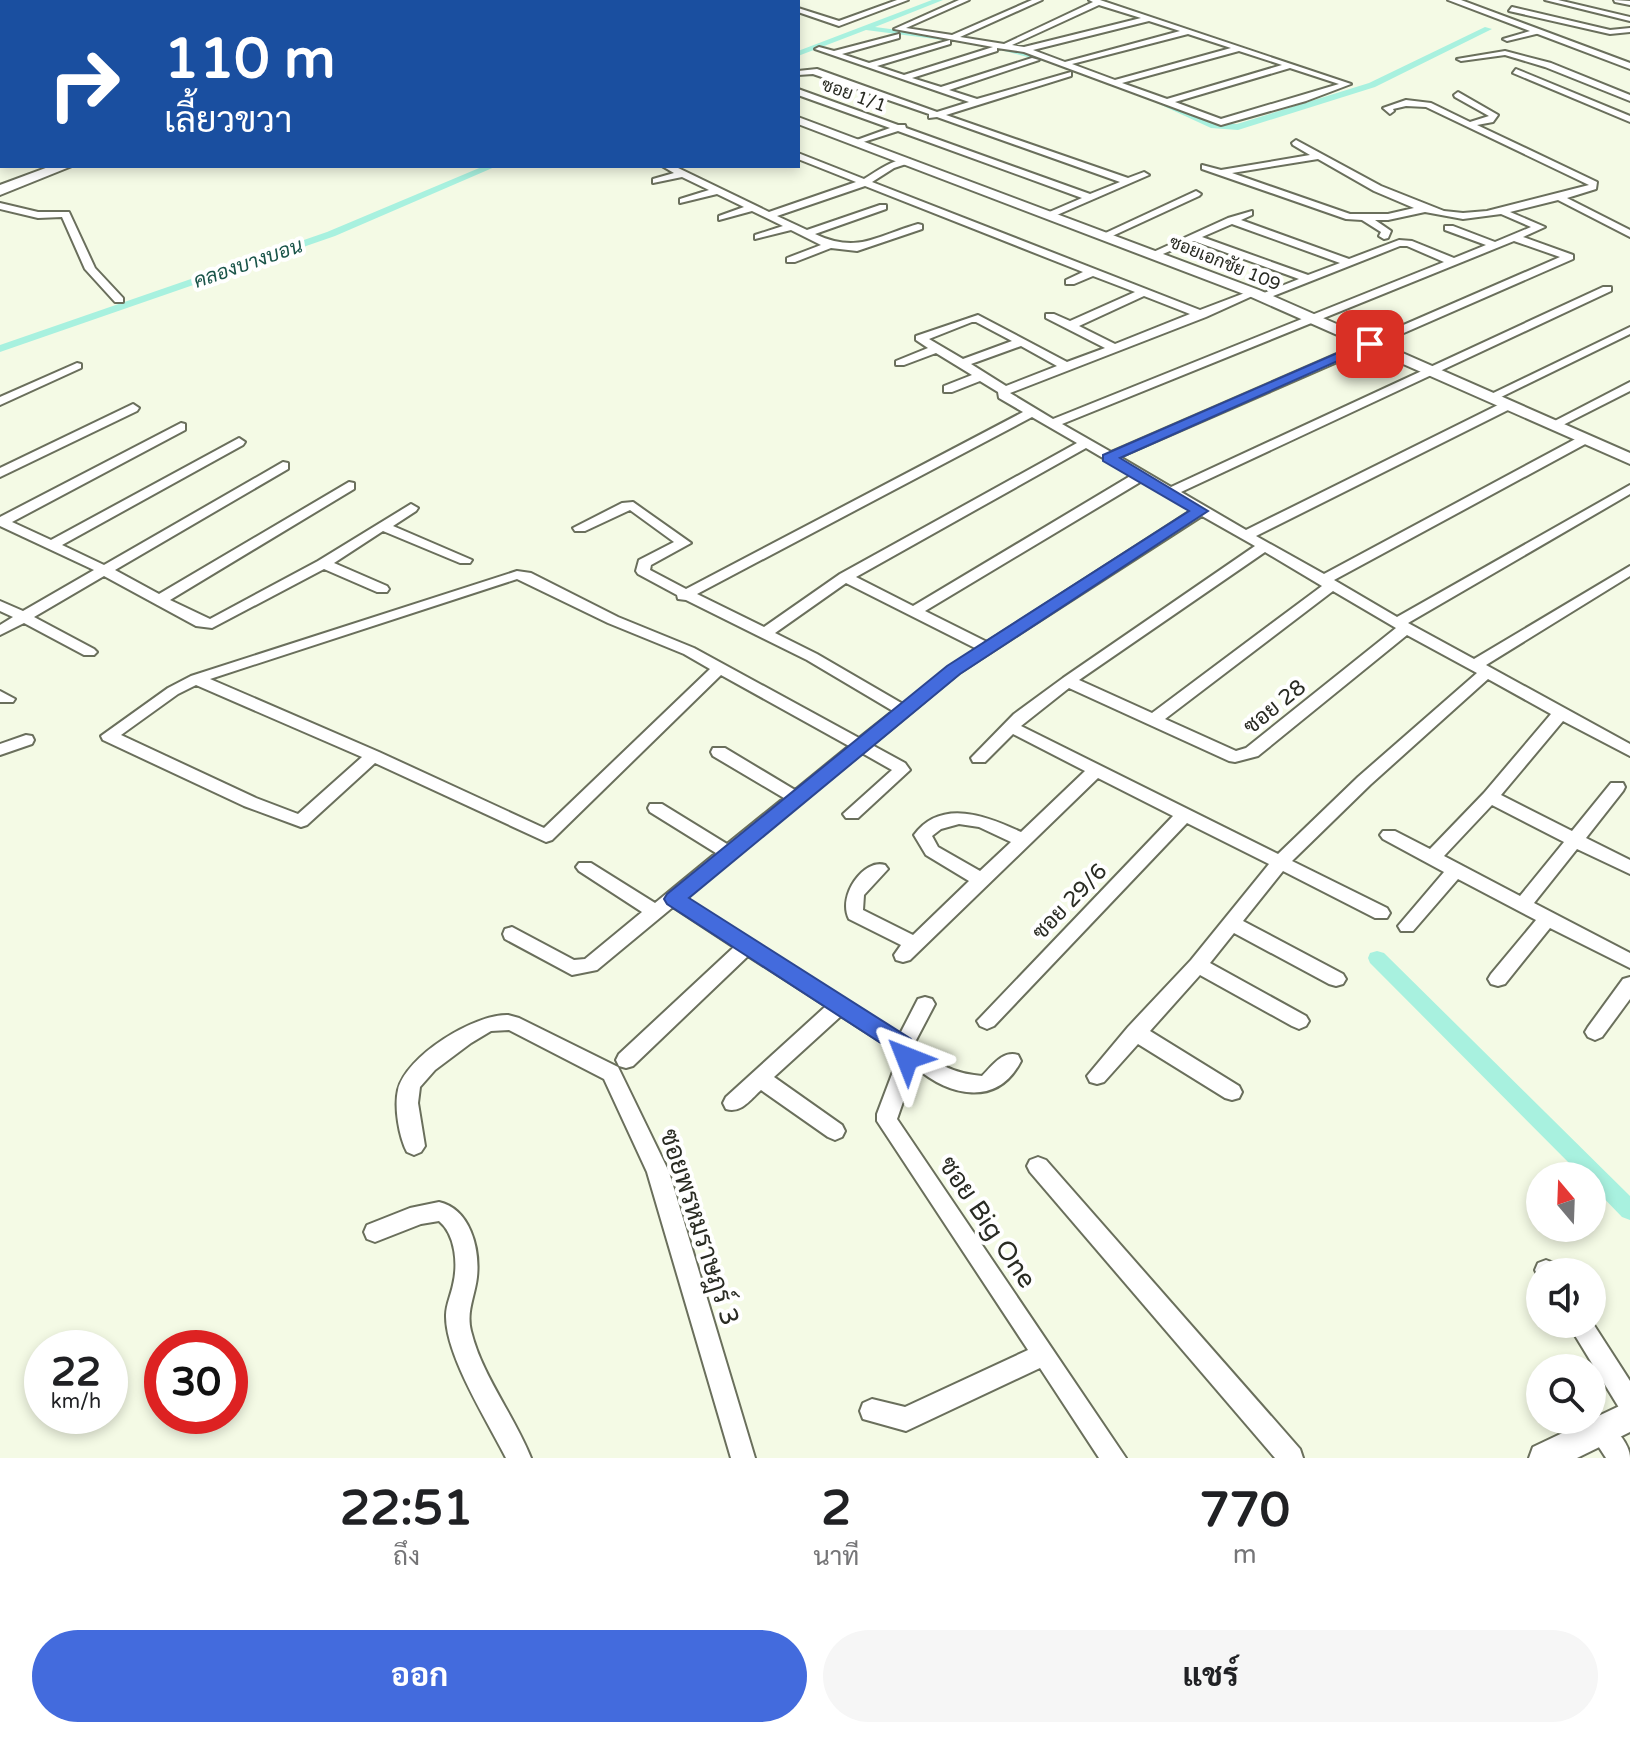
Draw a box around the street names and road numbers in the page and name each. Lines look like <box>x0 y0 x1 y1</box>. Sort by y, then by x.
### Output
street label: ซอย 1/1 <box>819 73 889 117</box>
street label: ซอยเอกชัย 109 <box>1166 231 1284 295</box>
street label: ซอย 28 <box>1238 674 1311 740</box>
street label: ซอย 29/6 <box>1027 858 1112 945</box>
street label: ซอยพรหมราษฎร์ 3 <box>651 1125 748 1330</box>
street label: ซอย Big One <box>932 1151 1043 1294</box>

